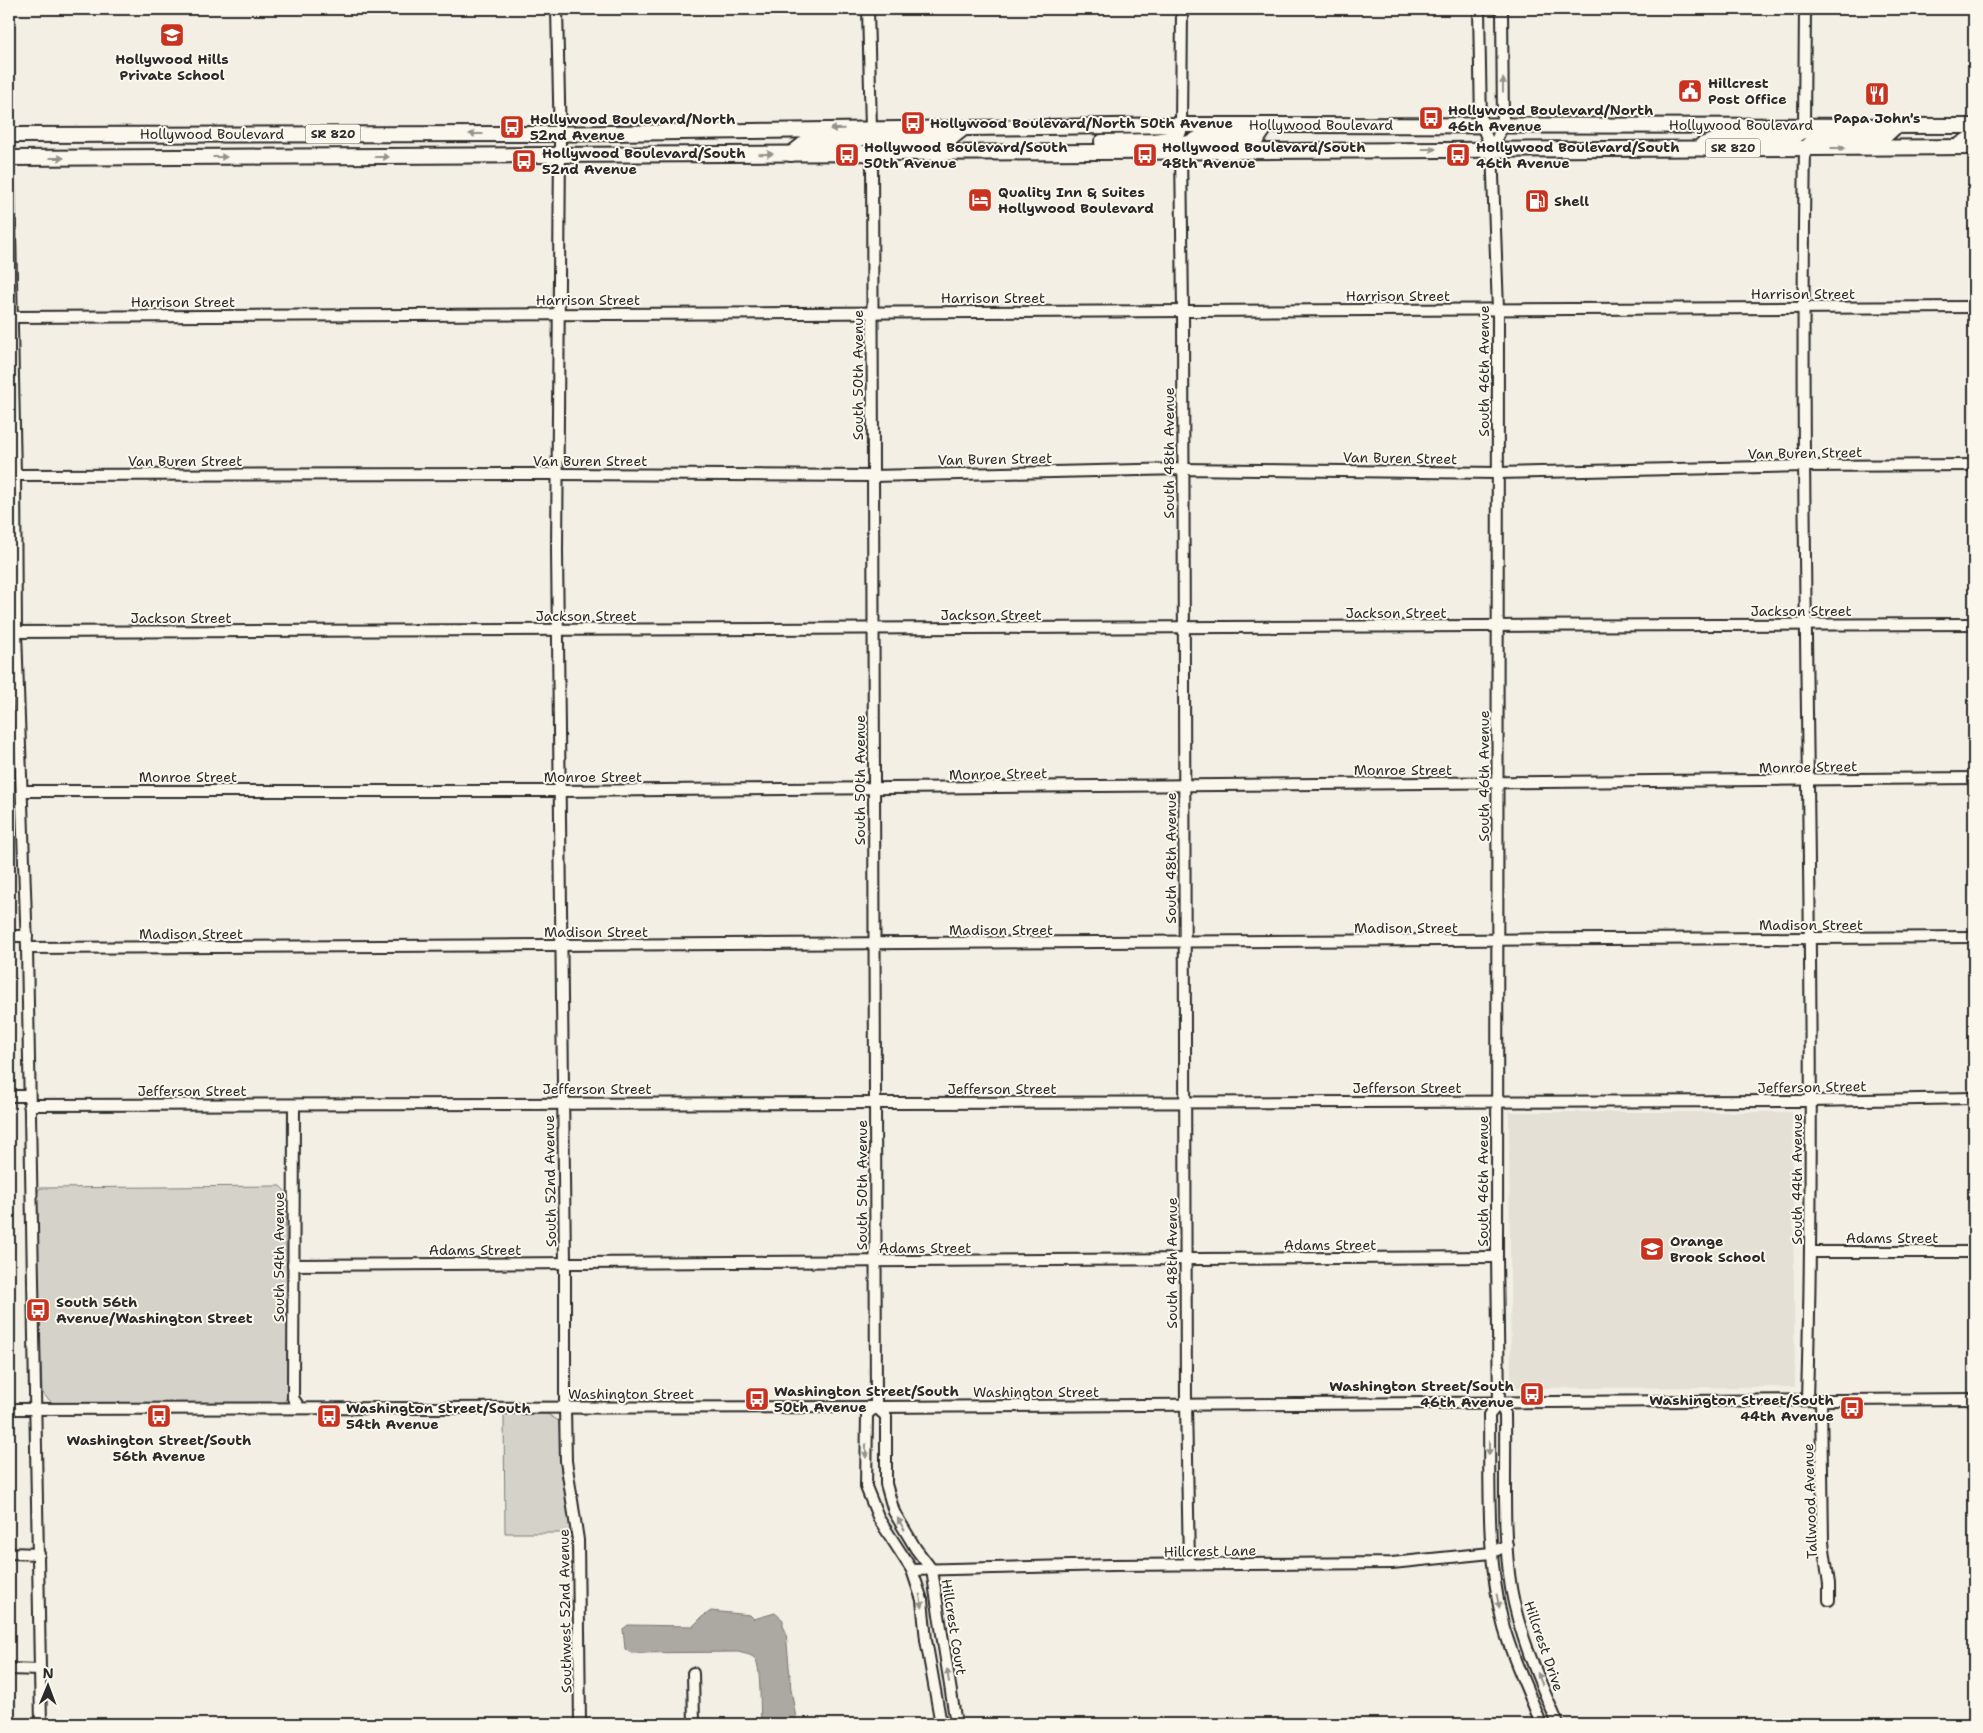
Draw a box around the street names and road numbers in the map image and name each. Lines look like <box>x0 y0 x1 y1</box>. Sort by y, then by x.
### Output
street label: Hollywood Boulevard <box>1249 116 1393 134</box>
street label: Hollywood Boulevard <box>1669 116 1813 134</box>
street label: Hollywood Boulevard <box>140 125 284 143</box>
road number: SR 820 <box>306 125 360 144</box>
road number: SR 820 <box>1706 138 1760 158</box>
street label: Harrison Street <box>1751 285 1855 303</box>
street label: Harrison Street <box>1346 287 1450 305</box>
street label: Harrison Street <box>941 289 1045 307</box>
street label: Harrison Street <box>536 291 640 309</box>
street label: Harrison Street <box>131 293 235 311</box>
street label: South 46th Avenue <box>1475 305 1493 437</box>
street label: South 50th Avenue <box>849 310 867 440</box>
street label: South 48th Avenue <box>1160 387 1178 519</box>
street label: Van Buren Street <box>1748 443 1862 463</box>
street label: Van Buren Street <box>1343 448 1457 468</box>
street label: Van Buren Street <box>938 449 1052 469</box>
street label: Van Buren Street <box>128 452 242 470</box>
street label: Van Buren Street <box>533 452 647 470</box>
street label: Jackson Street <box>1750 602 1852 620</box>
street label: Jackson Street <box>1345 604 1447 622</box>
street label: Jackson Street <box>940 606 1042 624</box>
street label: Jackson Street <box>535 607 637 625</box>
street label: Jackson Street <box>130 609 232 627</box>
street label: South 46th Avenue <box>1475 710 1493 842</box>
street label: South 50th Avenue <box>851 715 869 845</box>
street label: Monroe Street <box>1759 757 1857 777</box>
street label: Monroe Street <box>1354 761 1452 779</box>
street label: Monroe Street <box>949 764 1047 784</box>
street label: Monroe Street <box>139 768 237 786</box>
street label: Monroe Street <box>544 768 642 786</box>
street label: South 48th Avenue <box>1162 792 1180 924</box>
street label: Madison Street <box>1759 916 1863 934</box>
street label: Madison Street <box>1354 919 1458 937</box>
street label: Madison Street <box>949 921 1053 939</box>
street label: Madison Street <box>544 923 648 941</box>
street label: Madison Street <box>139 925 243 943</box>
street label: Jefferson Street <box>1757 1077 1867 1097</box>
street label: Jefferson Street <box>1352 1079 1462 1097</box>
street label: Jefferson Street <box>542 1080 652 1098</box>
street label: Jefferson Street <box>947 1080 1057 1098</box>
street label: Jefferson Street <box>137 1082 247 1100</box>
street label: South 44th Avenue <box>1788 1113 1806 1245</box>
street label: South 52nd Avenue <box>540 1115 560 1247</box>
street label: South 46th Avenue <box>1474 1115 1492 1247</box>
street label: South 50th Avenue <box>853 1120 871 1250</box>
street label: South 54th Avenue <box>270 1192 288 1322</box>
street label: South 48th Avenue <box>1163 1197 1181 1329</box>
street label: Adams Street <box>1846 1229 1938 1247</box>
street label: Adams Street <box>1284 1236 1376 1254</box>
street label: Adams Street <box>879 1239 971 1257</box>
street label: Adams Street <box>429 1241 521 1259</box>
street label: Washington Street <box>973 1383 1099 1401</box>
street label: Washington Street <box>568 1385 694 1403</box>
street label: Tallwood Avenue <box>1799 1443 1821 1559</box>
street label: Southwest 52nd Avenue <box>555 1529 575 1693</box>
street label: Hillcrest Lane <box>1163 1541 1257 1561</box>
street label: Hillcrest Court <box>938 1578 970 1676</box>
street label: Hillcrest Drive <box>1520 1598 1568 1694</box>

